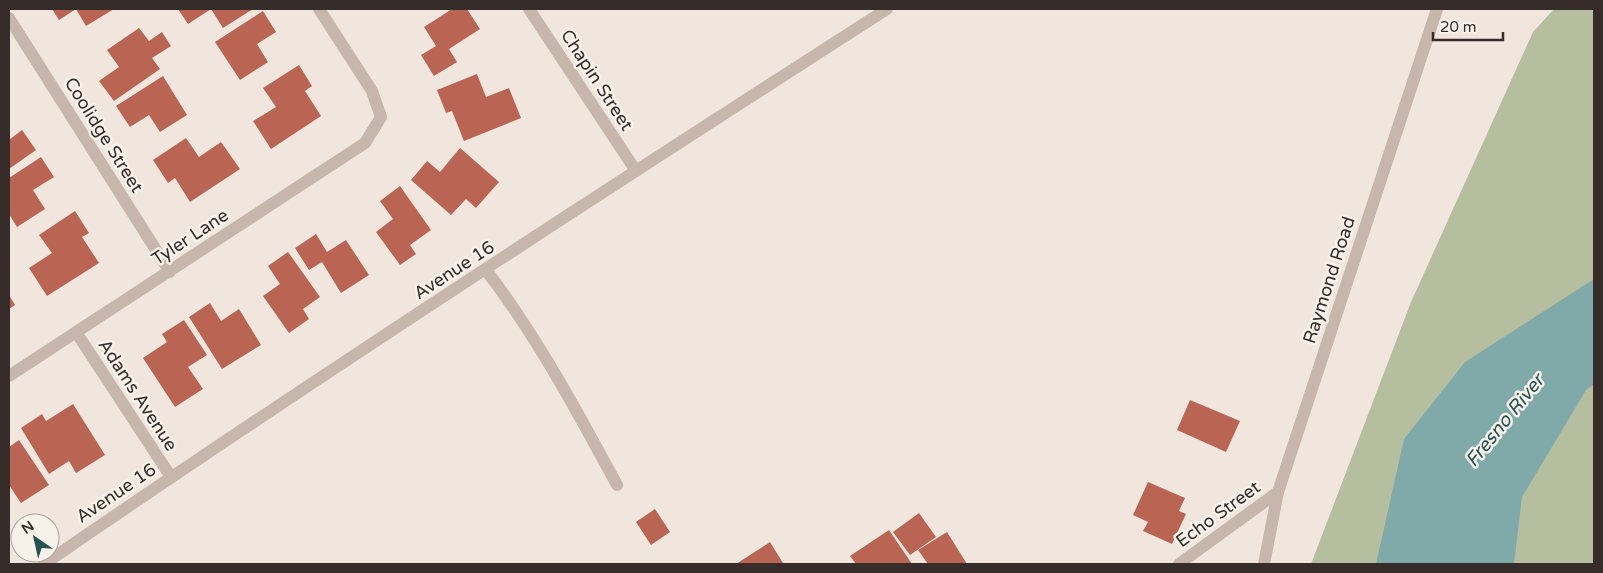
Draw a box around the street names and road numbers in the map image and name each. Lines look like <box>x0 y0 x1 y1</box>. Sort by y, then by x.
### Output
street label: Chapin Street <box>556 25 638 135</box>
street label: Coolidge Street <box>60 73 148 197</box>
street label: Tyler Lane <box>147 204 233 270</box>
street label: Raymond Road <box>1298 214 1360 346</box>
street label: Avenue 16 <box>410 236 498 304</box>
street label: Adams Avenue <box>94 335 182 455</box>
street label: Avenue 16 <box>72 458 160 528</box>
street label: Echo Street <box>1172 476 1265 552</box>

